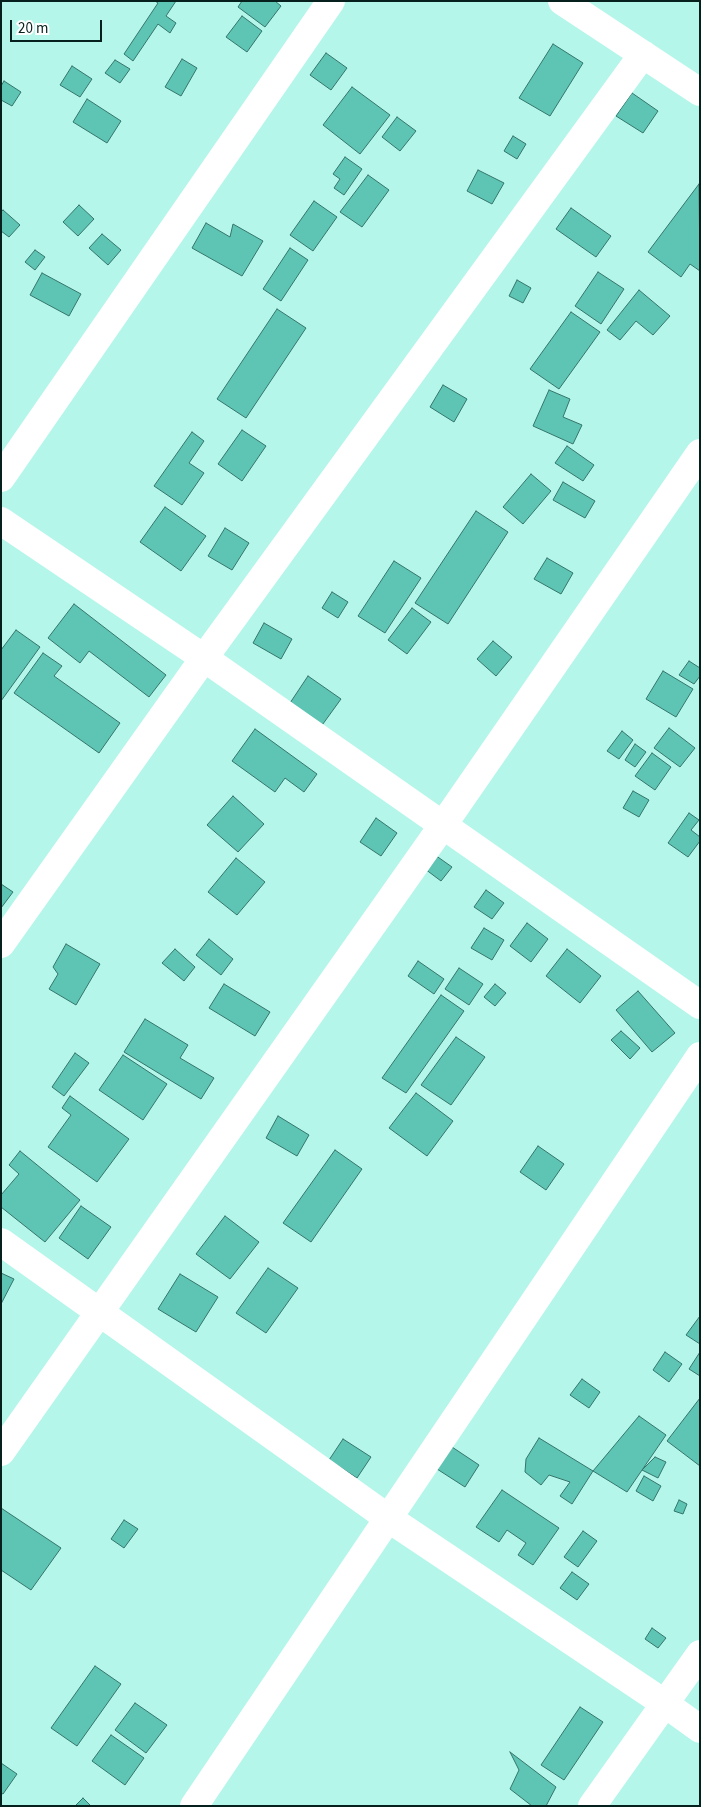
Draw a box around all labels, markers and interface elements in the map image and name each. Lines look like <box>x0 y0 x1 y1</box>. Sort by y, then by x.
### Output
scale bar <box>12 10 105 42</box>
text: 20 m <box>18 18 48 39</box>

